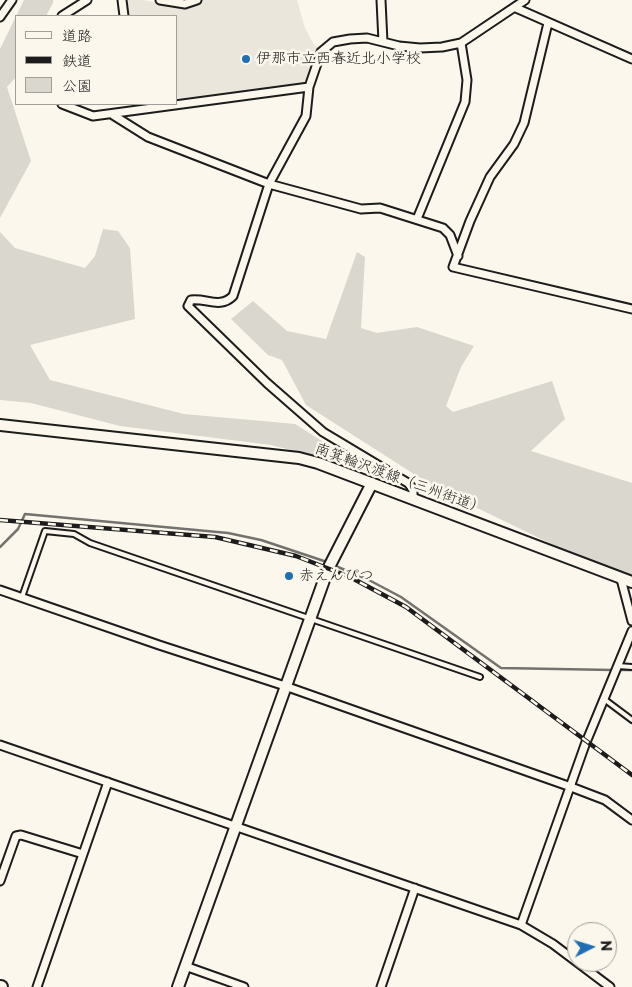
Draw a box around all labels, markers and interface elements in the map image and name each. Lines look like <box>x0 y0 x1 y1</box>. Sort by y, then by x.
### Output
legend <box>15 15 178 105</box>
text: 道路 <box>62 23 92 46</box>
text: 鉄道 <box>62 48 92 71</box>
place label: 伊那市立西春近北小学校 <box>256 50 421 68</box>
marker: 伊那市立西春近北小学校 <box>240 53 252 65</box>
text: 公園 <box>62 73 92 96</box>
street label: 南箕輪沢渡線（三州街道） <box>312 440 488 518</box>
place label: 赤えんぴつ <box>299 567 374 585</box>
marker: 赤えんぴつ <box>283 570 295 582</box>
north arrow <box>567 922 617 972</box>
text: N <box>596 939 617 952</box>

